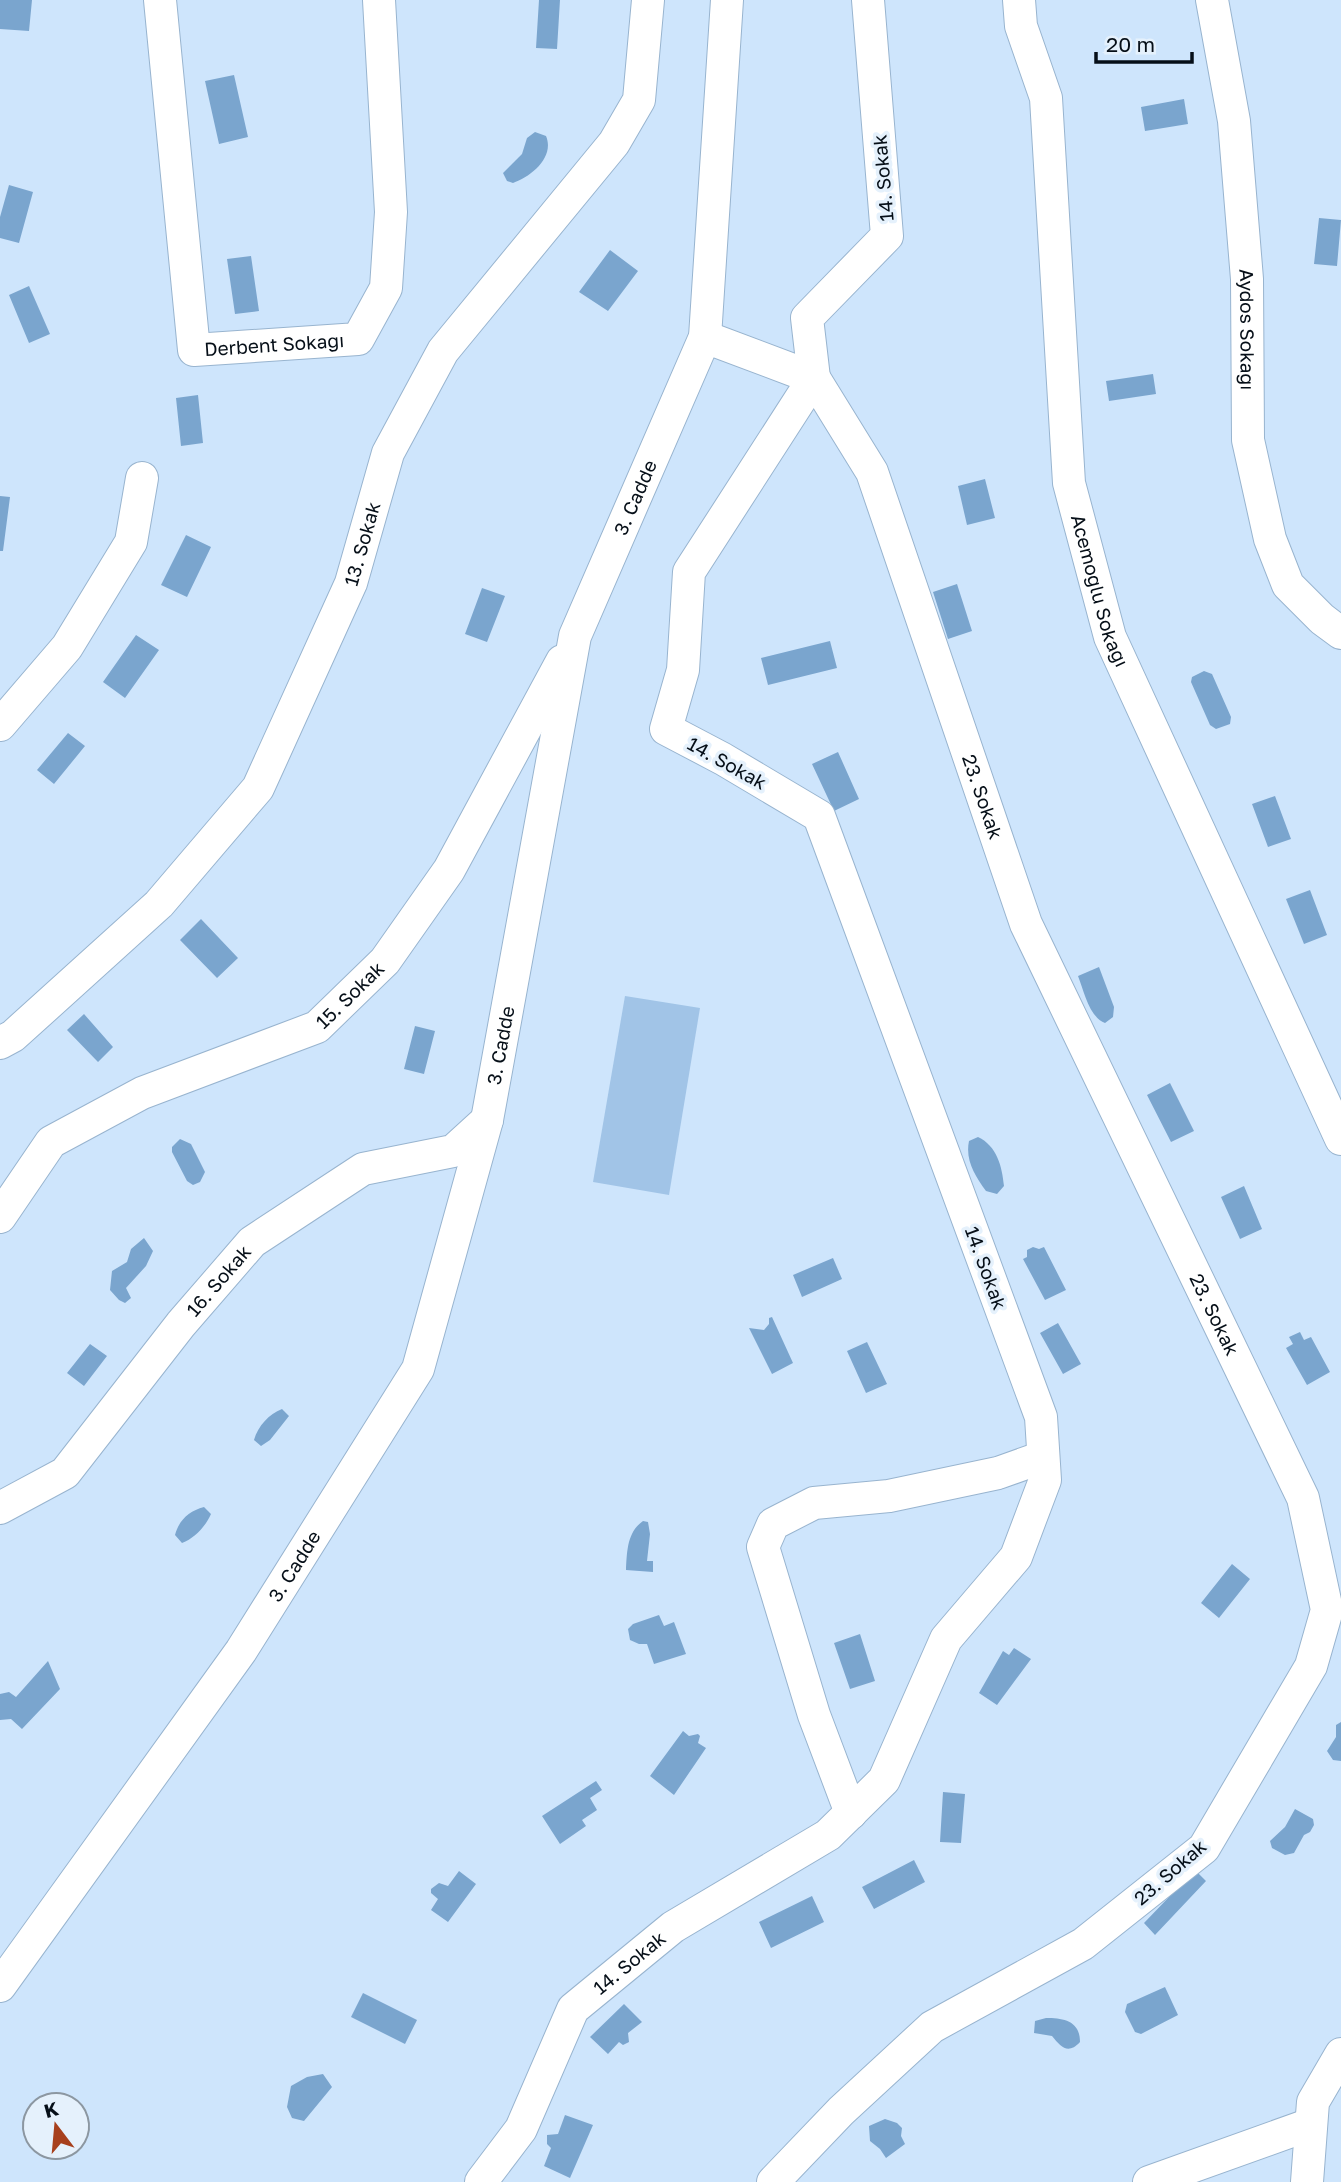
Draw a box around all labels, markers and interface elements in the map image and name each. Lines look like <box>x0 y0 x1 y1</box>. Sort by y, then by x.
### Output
scale bar <box>1096 21 1192 65</box>
text: 20 m <box>1106 31 1155 57</box>
street label: 14. Sokak <box>867 134 898 222</box>
street label: Aydos Sokağı <box>1235 268 1260 390</box>
street label: Derbent Sokağı <box>204 328 345 360</box>
street label: 3. Cadde <box>608 456 661 538</box>
street label: 13. Sokak <box>339 499 385 588</box>
street label: Acemoğlu Sokağı <box>1067 512 1134 670</box>
street label: 14. Sokak <box>684 731 771 794</box>
street label: 23. Sokak <box>958 751 1008 842</box>
street label: 15. Sokak <box>311 956 389 1033</box>
street label: 3. Cadde <box>482 1004 519 1086</box>
street label: 14. Sokak <box>961 1223 1012 1313</box>
street label: 16. Sokak <box>181 1240 255 1321</box>
street label: 23. Sokak <box>1185 1270 1245 1359</box>
street label: 3. Cadde <box>263 1526 325 1606</box>
street label: 23. Sokak <box>1129 1834 1211 1909</box>
street label: 14. Sokak <box>588 1926 670 1999</box>
north arrow <box>21 2091 91 2161</box>
text: K <box>41 2096 61 2122</box>

